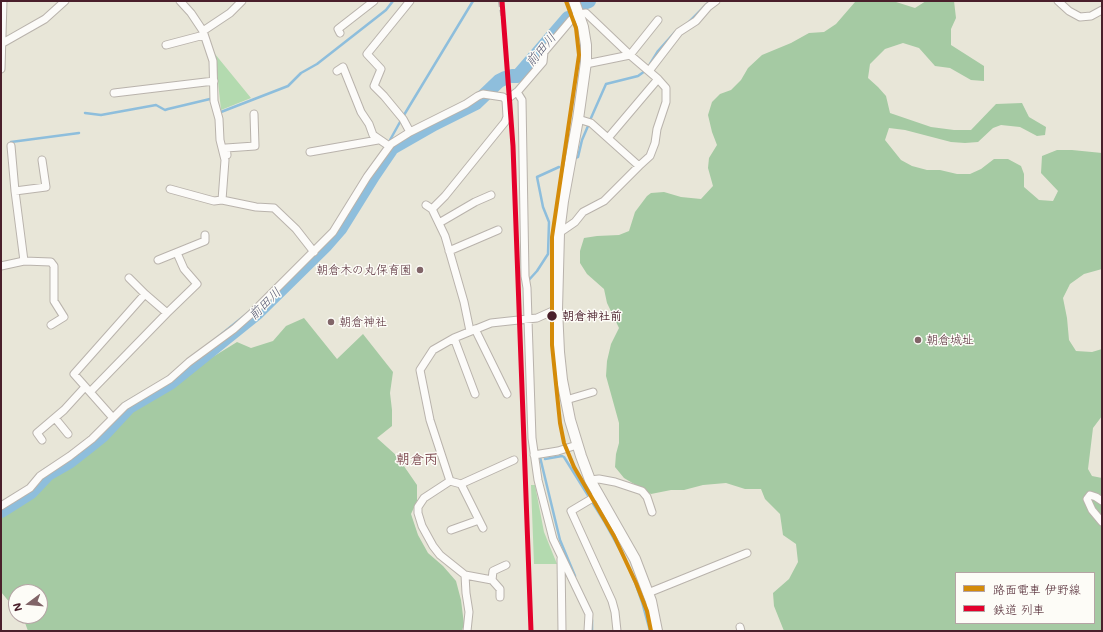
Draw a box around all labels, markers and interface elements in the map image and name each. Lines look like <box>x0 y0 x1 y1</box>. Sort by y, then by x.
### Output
water label: 前田川 <box>522 30 560 70</box>
place label: 朝倉木の丸保育園 <box>316 263 412 277</box>
marker: 朝倉木の丸保育園 <box>415 265 425 275</box>
water label: 前田川 <box>246 285 284 323</box>
marker: 朝倉神社前 <box>545 309 559 323</box>
place label: 朝倉神社前 <box>562 309 622 323</box>
place label: 朝倉神社 <box>339 315 387 329</box>
marker: 朝倉神社 <box>326 317 336 327</box>
place label: 朝倉城址 <box>926 333 974 347</box>
marker: 朝倉城址 <box>913 335 923 345</box>
district label: 朝倉丙 <box>396 452 438 468</box>
legend <box>955 572 1095 624</box>
text: 路面電車 伊野線 <box>993 581 1081 597</box>
north arrow <box>8 584 48 624</box>
text: N <box>9 601 25 613</box>
text: 鉄道 列車 <box>993 601 1045 617</box>

